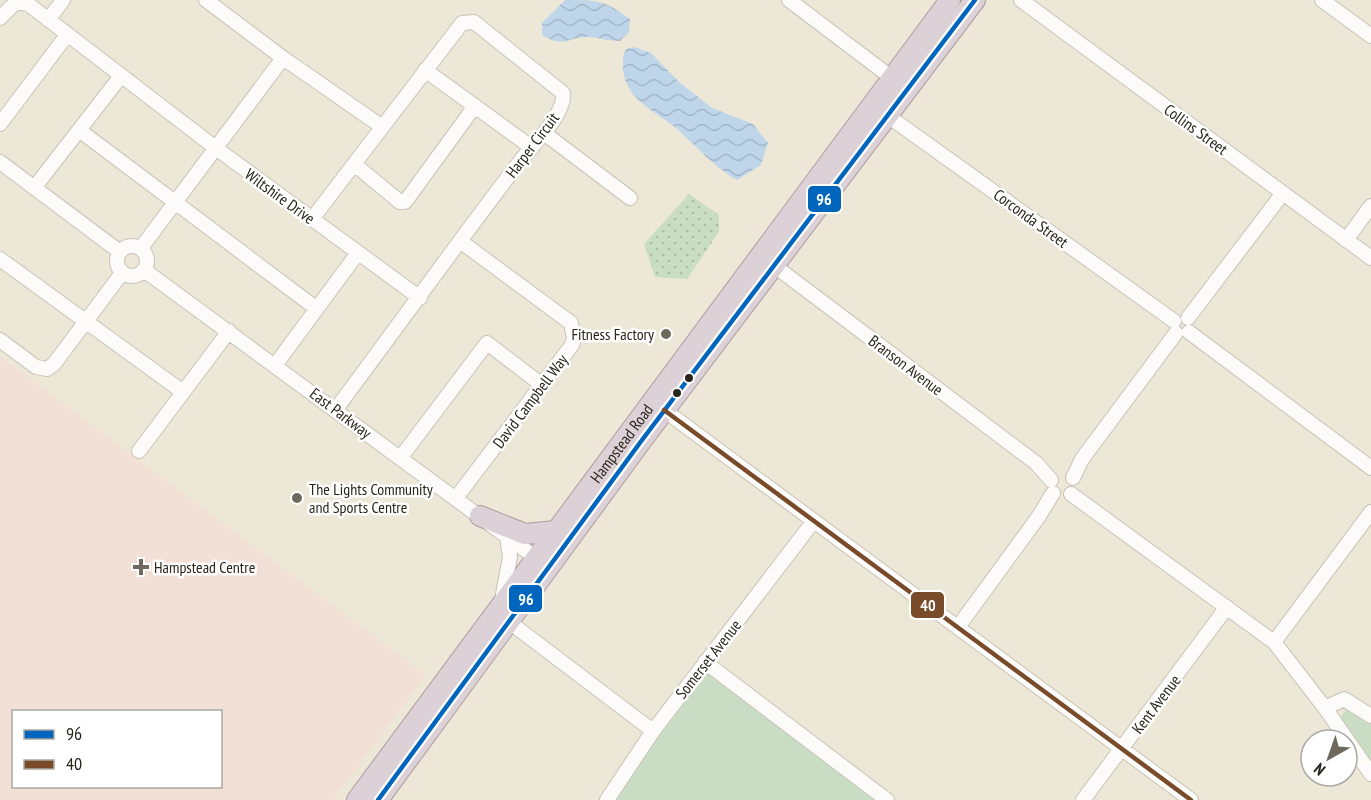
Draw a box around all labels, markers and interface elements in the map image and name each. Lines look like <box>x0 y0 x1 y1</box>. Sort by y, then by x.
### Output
street label: Collins Street <box>1160 99 1232 159</box>
street label: Harper Circuit <box>501 108 563 182</box>
street label: Wiltshire Drive <box>241 164 319 228</box>
street label: Corconda Street <box>990 184 1073 252</box>
line badge: 96 <box>807 185 842 213</box>
text: 96 <box>816 189 832 209</box>
place label: Fitness Factory <box>571 324 654 344</box>
marker: Fitness Factory <box>659 327 673 341</box>
street label: Branson Avenue <box>865 330 947 400</box>
street label: David Campbell Way <box>488 350 572 452</box>
unlabelled marker <box>683 372 695 384</box>
street label: East Parkway <box>306 383 376 443</box>
unlabelled marker <box>671 387 683 399</box>
street label: Hampstead Road <box>586 400 657 487</box>
place label: The Lights Community and Sports Centre <box>309 479 433 517</box>
marker: The Lights Community and Sports Centre <box>290 491 304 505</box>
place label: Hampstead Centre <box>154 557 255 577</box>
marker: Hampstead Centre <box>132 558 150 576</box>
line badge: 96 <box>508 584 543 613</box>
text: 96 <box>518 589 534 609</box>
line badge: 40 <box>910 591 945 619</box>
text: 40 <box>920 595 936 615</box>
street label: Somerset Avenue <box>671 615 745 703</box>
street label: Kent Avenue <box>1127 671 1185 737</box>
legend <box>12 710 222 788</box>
text: 96 <box>66 722 82 745</box>
north arrow <box>1299 728 1359 788</box>
text: 40 <box>66 752 82 775</box>
text: N <box>1310 759 1329 780</box>

